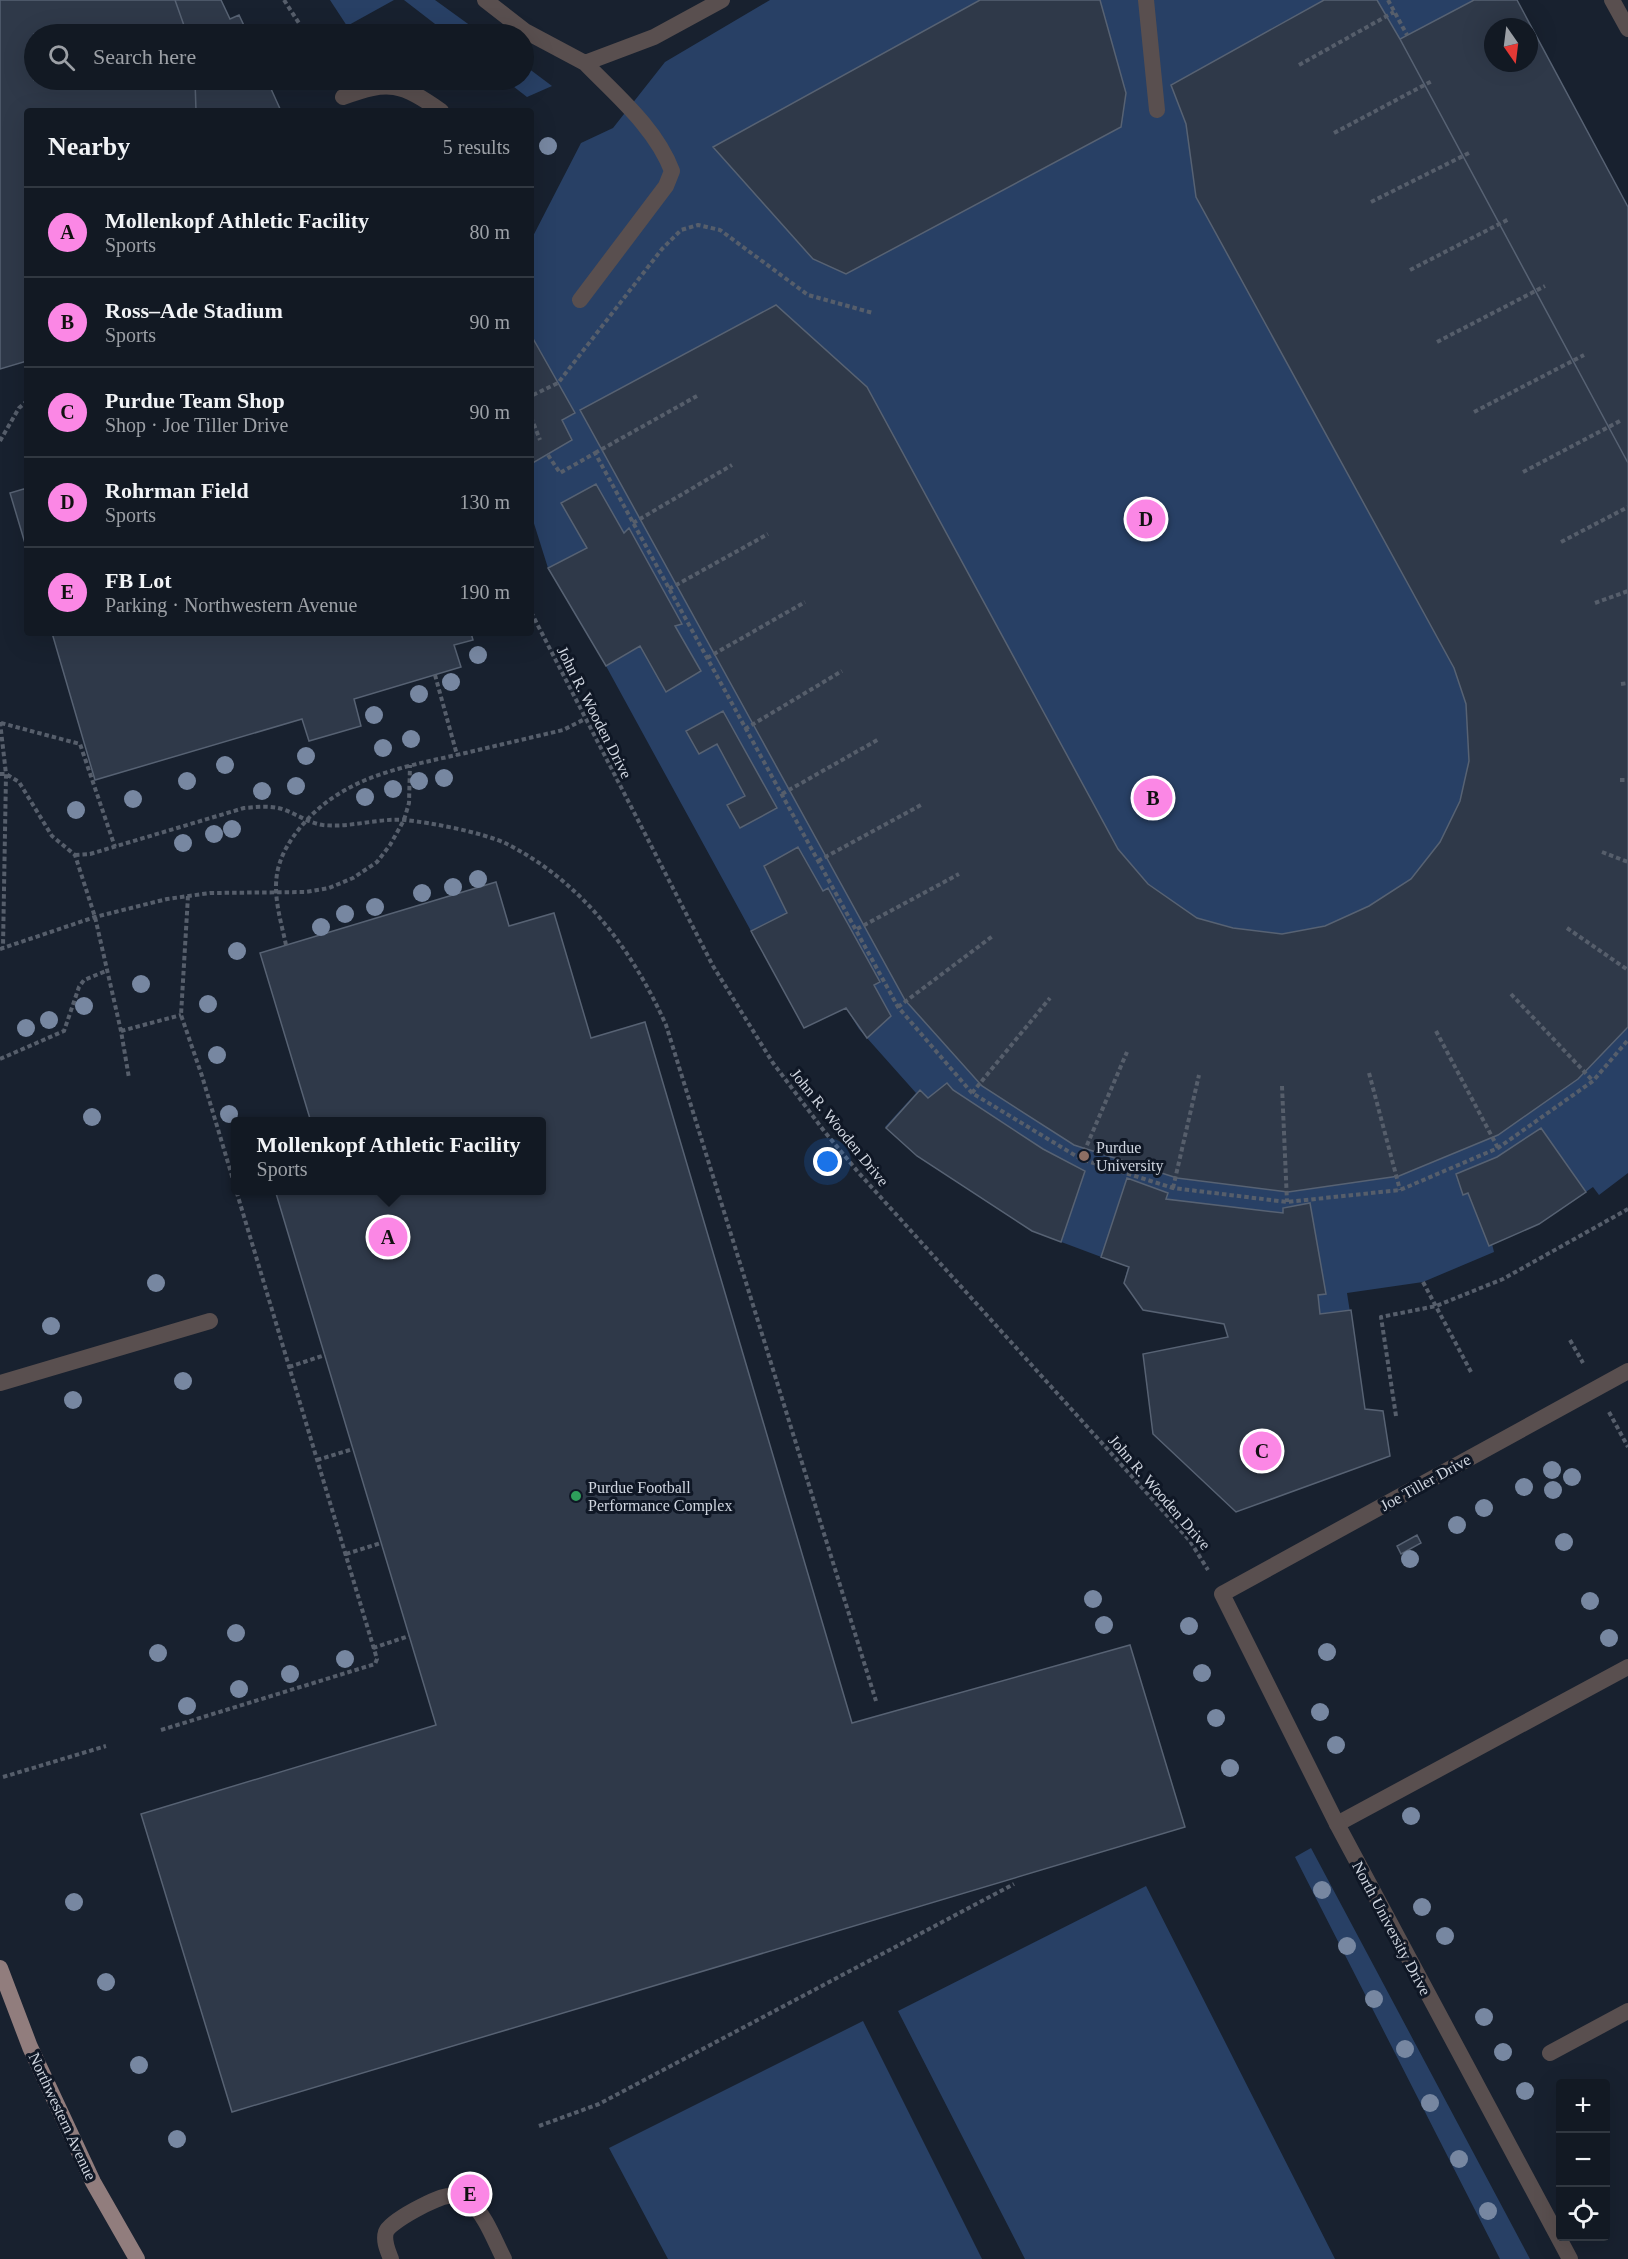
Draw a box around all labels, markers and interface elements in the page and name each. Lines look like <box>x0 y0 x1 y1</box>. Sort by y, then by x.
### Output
north arrow <box>1484 18 1538 72</box>
search box <box>24 24 534 90</box>
icon: search <box>45 41 78 74</box>
text: Search here <box>93 44 196 69</box>
text: Nearby <box>48 132 130 161</box>
text: 5 results <box>443 136 510 158</box>
text: Mollenkopf Athletic Facility <box>105 208 369 233</box>
text: A <box>60 221 75 243</box>
text: 80 m <box>469 221 510 243</box>
text: Sports <box>105 234 156 256</box>
text: Ross–Ade Stadium <box>105 298 283 323</box>
text: B <box>61 311 74 333</box>
text: 90 m <box>469 311 510 333</box>
text: Sports <box>105 324 156 346</box>
text: Purdue Team Shop <box>105 388 285 413</box>
text: C <box>60 401 75 423</box>
text: 90 m <box>469 401 510 423</box>
text: Shop · Joe Tiller Drive <box>105 414 288 436</box>
text: Rohrman Field <box>105 478 249 503</box>
text: D <box>60 491 75 513</box>
text: 130 m <box>459 491 510 513</box>
pin: D <box>1126 496 1166 542</box>
text: Sports <box>105 504 156 526</box>
text: FB Lot <box>105 568 172 593</box>
text: E <box>61 581 74 603</box>
text: 190 m <box>459 581 510 603</box>
text: Parking · Northwestern Avenue <box>105 594 357 616</box>
street label: John R. Wooden Drive <box>554 643 635 781</box>
pin: B <box>1134 776 1172 820</box>
street label: John R. Wooden Drive <box>787 1065 892 1189</box>
popup <box>231 1117 546 1195</box>
text: Mollenkopf Athletic Facility <box>257 1132 520 1157</box>
place label: Purdue University <box>1096 1139 1164 1175</box>
your location <box>813 1147 842 1176</box>
marker: Purdue University <box>1077 1149 1091 1163</box>
text: Sports <box>257 1158 308 1180</box>
pin: A <box>368 1214 408 1260</box>
pin: C <box>1242 1428 1282 1474</box>
street label: John R. Wooden Drive <box>1105 1432 1214 1553</box>
street label: Joe Tiller Drive <box>1377 1451 1473 1514</box>
place label: Purdue Football Performance Complex <box>588 1479 732 1515</box>
marker: Purdue Football Performance Complex <box>569 1489 583 1503</box>
street label: North University Drive <box>1348 1858 1434 1999</box>
street label: Northwestern Avenue <box>26 2050 100 2183</box>
map controls <box>1556 2079 1610 2241</box>
button: + <box>1556 2079 1610 2133</box>
button: − <box>1556 2133 1610 2187</box>
pin: E <box>450 2172 490 2216</box>
button: locate <box>1556 2187 1610 2241</box>

